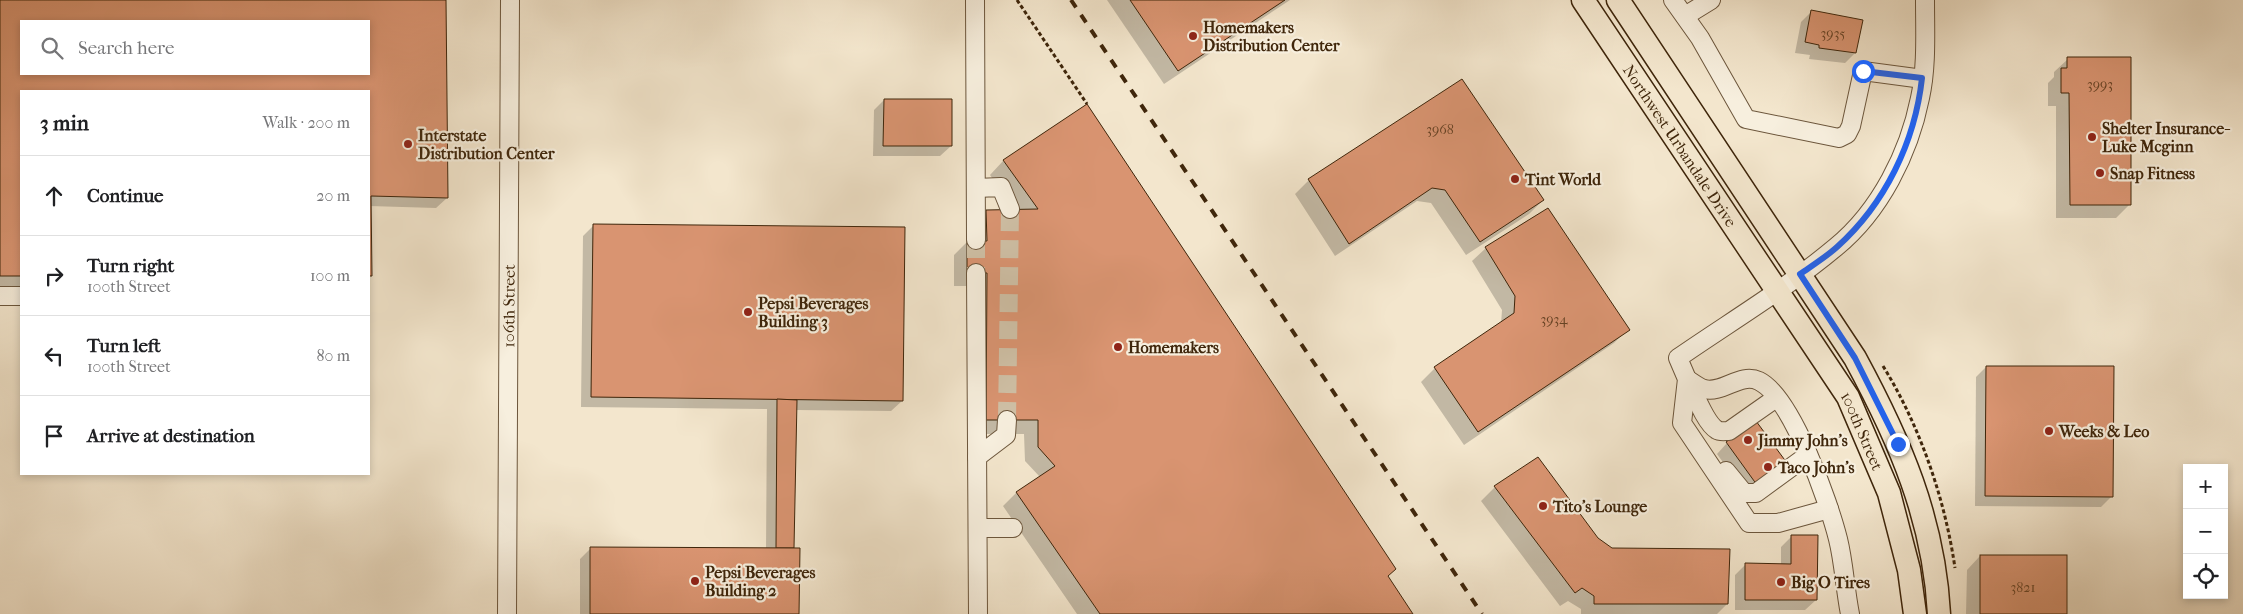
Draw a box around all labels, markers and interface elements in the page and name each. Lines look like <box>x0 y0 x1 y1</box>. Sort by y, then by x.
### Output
place label: Homemakers Distribution Center <box>1203 18 1341 55</box>
search box <box>20 20 370 75</box>
house number: 3935 <box>1821 25 1845 42</box>
marker: Homemakers Distribution Center <box>1187 30 1199 42</box>
icon: search <box>38 34 66 62</box>
text: Search here <box>78 37 174 59</box>
route start <box>1852 60 1875 83</box>
street label: Northwest Urbandale Drive <box>1619 61 1741 231</box>
house number: 3993 <box>2087 76 2113 93</box>
text: 3 min <box>40 111 89 135</box>
text: Walk · 200 m <box>263 113 350 132</box>
place label: Shelter Insurance- Luke Mcginn <box>2102 119 2231 157</box>
house number: 3968 <box>1426 121 1454 138</box>
place label: Interstate Distribution Center <box>418 126 556 163</box>
marker: Shelter Insurance- Luke Mcginn <box>2086 131 2098 143</box>
marker: Interstate Distribution Center <box>402 138 414 150</box>
place label: Snap Fitness <box>2110 164 2195 184</box>
marker: Snap Fitness <box>2094 167 2106 179</box>
place label: Tint World <box>1524 170 1602 189</box>
marker: Tint World <box>1509 173 1521 185</box>
icon: ahead <box>40 182 68 210</box>
text: Continue <box>87 185 163 207</box>
text: 20 m <box>316 186 350 205</box>
text: Turn right <box>87 255 174 277</box>
icon: right <box>40 262 68 290</box>
street label: 106th Street <box>499 264 519 348</box>
text: 100 m <box>310 266 350 285</box>
text: 100th Street <box>87 277 171 296</box>
place label: Pepsi Beverages Building 3 <box>758 294 868 332</box>
marker: Pepsi Beverages Building 3 <box>742 306 754 318</box>
house number: 3934 <box>1540 311 1568 328</box>
text: Turn left <box>87 335 161 357</box>
place label: Homemakers <box>1128 338 1219 357</box>
marker: Homemakers <box>1112 341 1124 353</box>
icon: left <box>40 342 68 370</box>
text: 80 m <box>316 346 350 365</box>
text: 100th Street <box>87 357 171 376</box>
street label: 100th Street <box>1837 388 1887 473</box>
icon: arrive <box>40 422 68 450</box>
place label: Weeks & Leo <box>2058 422 2149 441</box>
text: Arrive at destination <box>87 425 255 447</box>
marker: Weeks & Leo <box>2043 425 2055 437</box>
place label: Jimmy John's <box>1756 431 1848 451</box>
route end <box>1887 433 1910 456</box>
marker: Jimmy John's <box>1742 434 1754 446</box>
place label: Taco John's <box>1777 458 1855 478</box>
marker: Taco John's <box>1762 461 1774 473</box>
map controls <box>2183 464 2228 599</box>
button: + <box>2183 464 2228 509</box>
place label: Tito's Lounge <box>1552 497 1647 517</box>
marker: Tito's Lounge <box>1537 500 1549 512</box>
button: − <box>2183 509 2228 554</box>
button: locate <box>2183 554 2228 599</box>
place label: Pepsi Beverages Building 2 <box>705 563 815 601</box>
place label: Big O Tires <box>1791 573 1870 593</box>
marker: Pepsi Beverages Building 2 <box>689 575 701 587</box>
marker: Big O Tires <box>1775 576 1787 588</box>
house number: 3821 <box>2011 579 2035 596</box>

